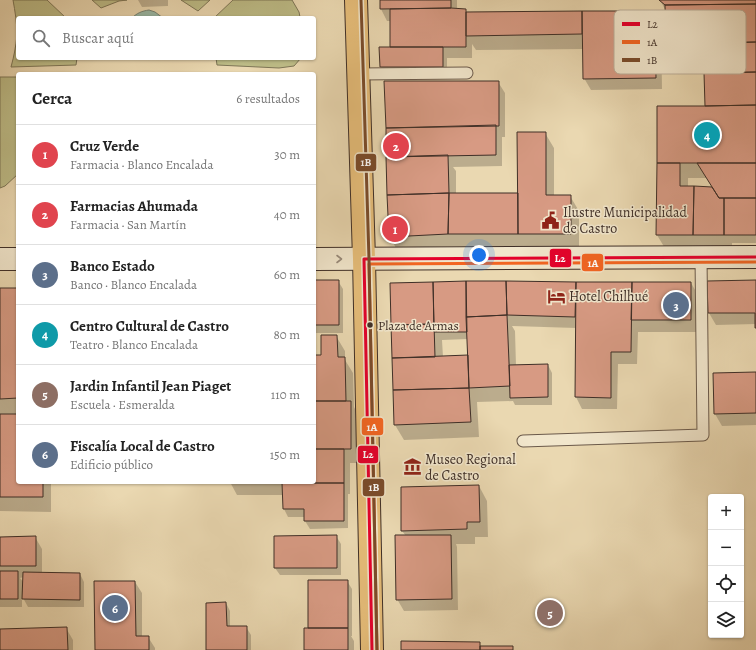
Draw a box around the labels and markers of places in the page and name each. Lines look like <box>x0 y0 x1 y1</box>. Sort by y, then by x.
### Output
pin: 4 <box>694 120 720 150</box>
pin: 2 <box>383 131 409 161</box>
place label: Ilustre Municipalidad de Castro <box>563 203 688 238</box>
public building icon: Ilustre Municipalidad de Castro <box>540 210 560 230</box>
pin: 1 <box>382 214 408 244</box>
hotel icon: Hotel Chilhué <box>546 286 566 306</box>
place label: Hotel Chilhué <box>569 287 648 306</box>
pin: 3 <box>663 290 689 320</box>
place label: Plaza de Armas <box>378 317 459 334</box>
marker: Plaza de Armas <box>365 320 375 330</box>
place label: Museo Regional de Castro <box>425 450 516 485</box>
museum icon: Museo Regional de Castro <box>402 457 422 477</box>
pin: 6 <box>102 593 128 623</box>
pin: 5 <box>537 598 563 628</box>

